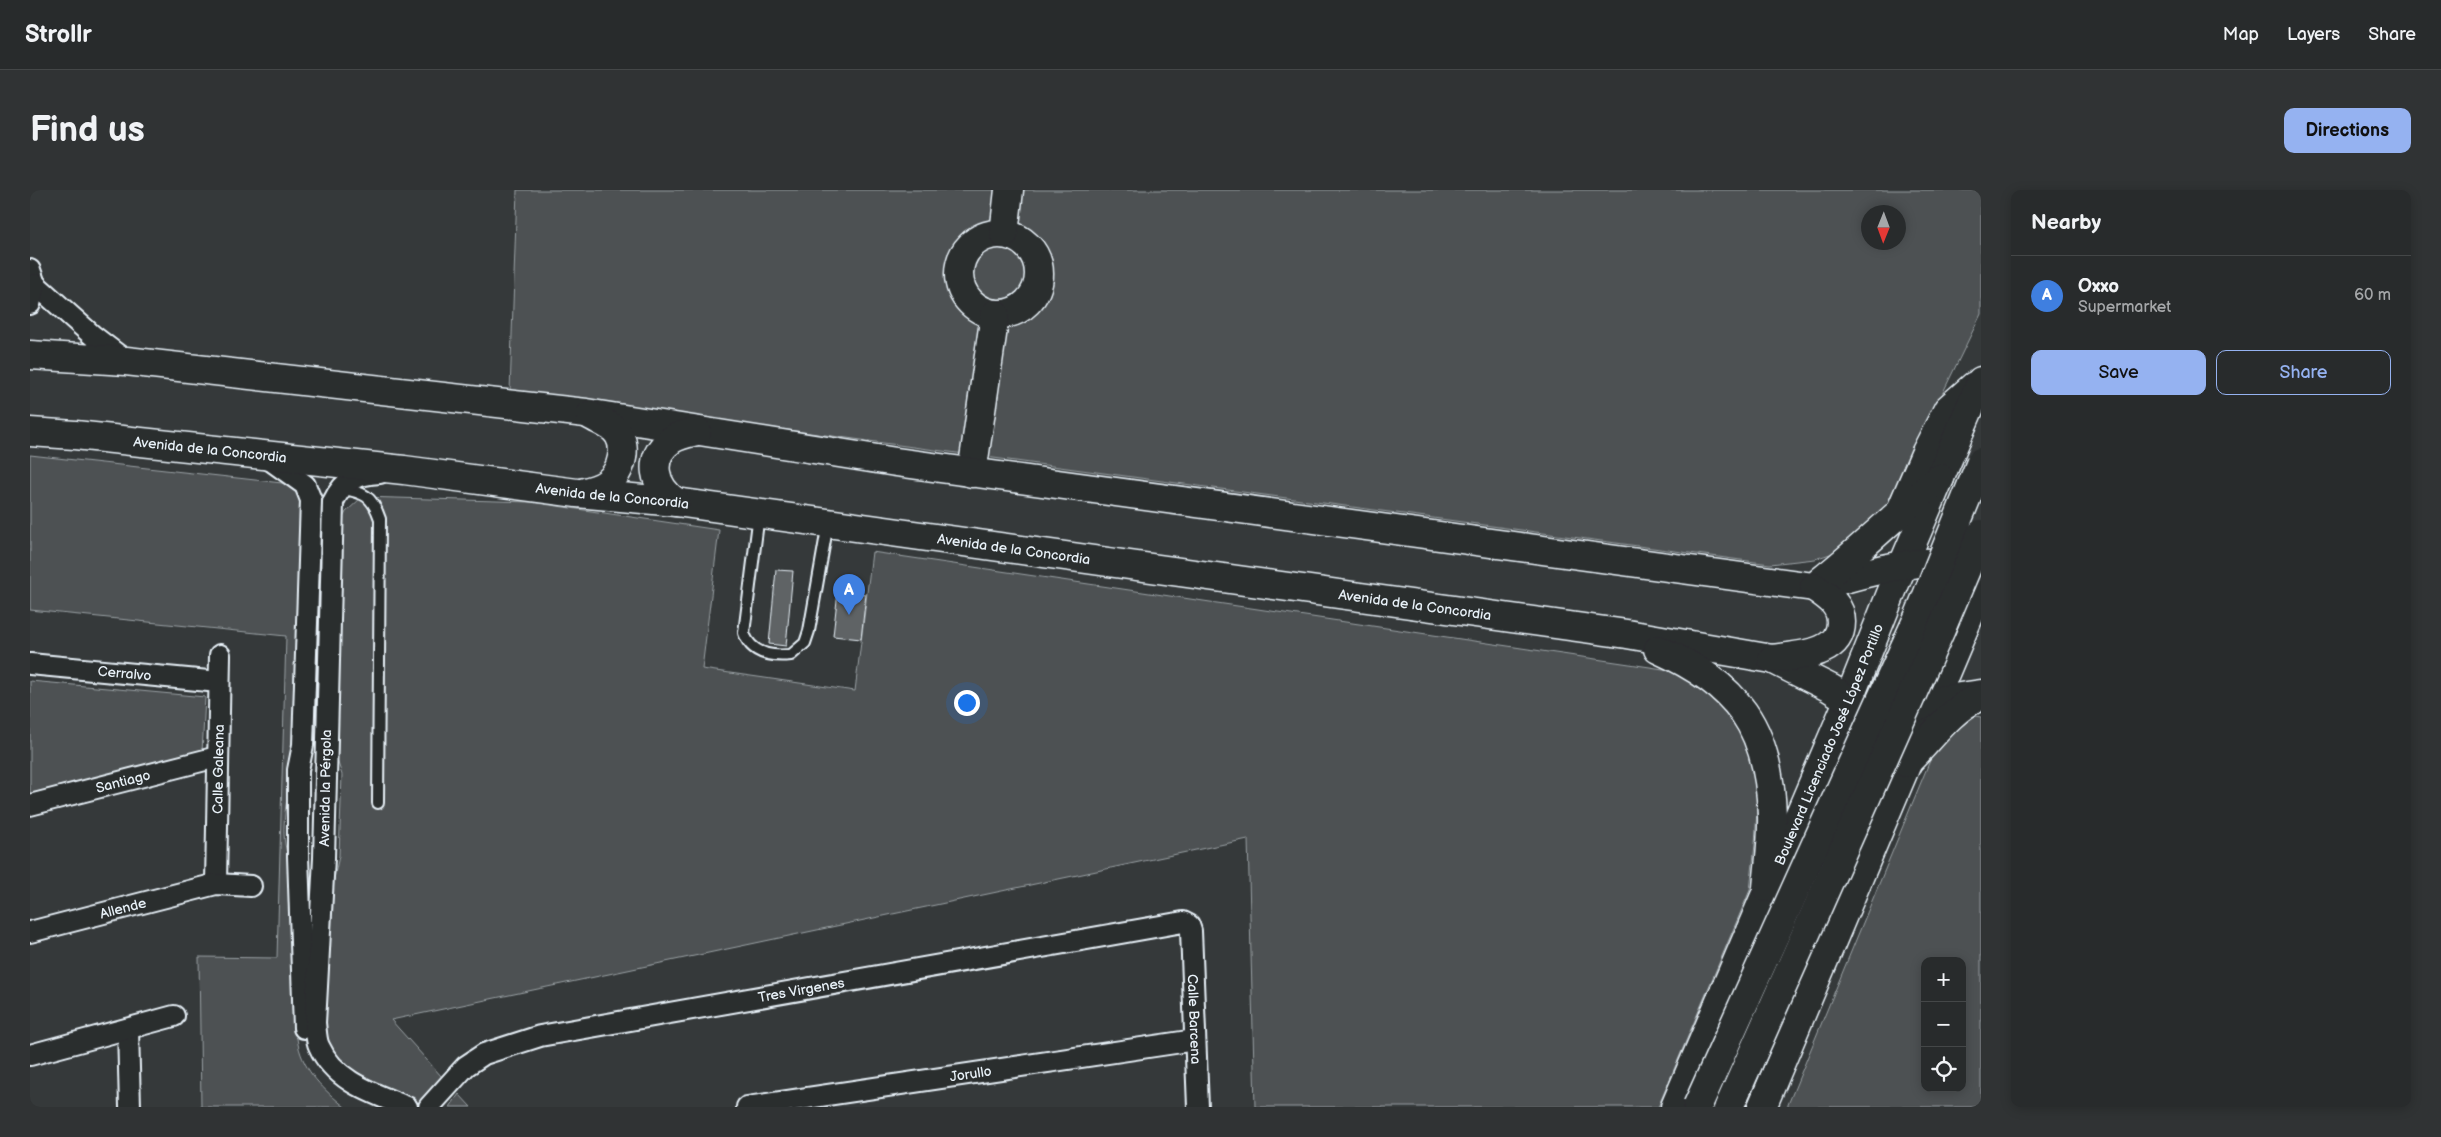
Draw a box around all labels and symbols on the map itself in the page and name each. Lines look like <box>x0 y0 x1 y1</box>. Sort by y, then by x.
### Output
north arrow <box>1861 205 1906 250</box>
street label: Avenida de la Concordia <box>133 433 288 466</box>
street label: Avenida de la Concordia <box>535 480 690 513</box>
street label: Avenida de la Concordia <box>936 530 1091 568</box>
pin: A <box>833 574 865 615</box>
street label: Avenida de la Concordia <box>1337 586 1493 624</box>
street label: Boulevard Licenciado José López Portillo <box>1771 621 1887 868</box>
street label: Cerralvo <box>97 662 152 685</box>
your location <box>954 690 980 716</box>
street label: Calle Galeana <box>209 724 228 814</box>
street label: Avenida la Pérgola <box>316 729 335 847</box>
street label: Santiago <box>94 766 152 797</box>
street label: Allende <box>98 894 148 923</box>
street label: Tres Virgenes <box>757 974 846 1006</box>
street label: Calle Barcena <box>1184 974 1204 1065</box>
street label: Jorullo <box>949 1063 993 1086</box>

